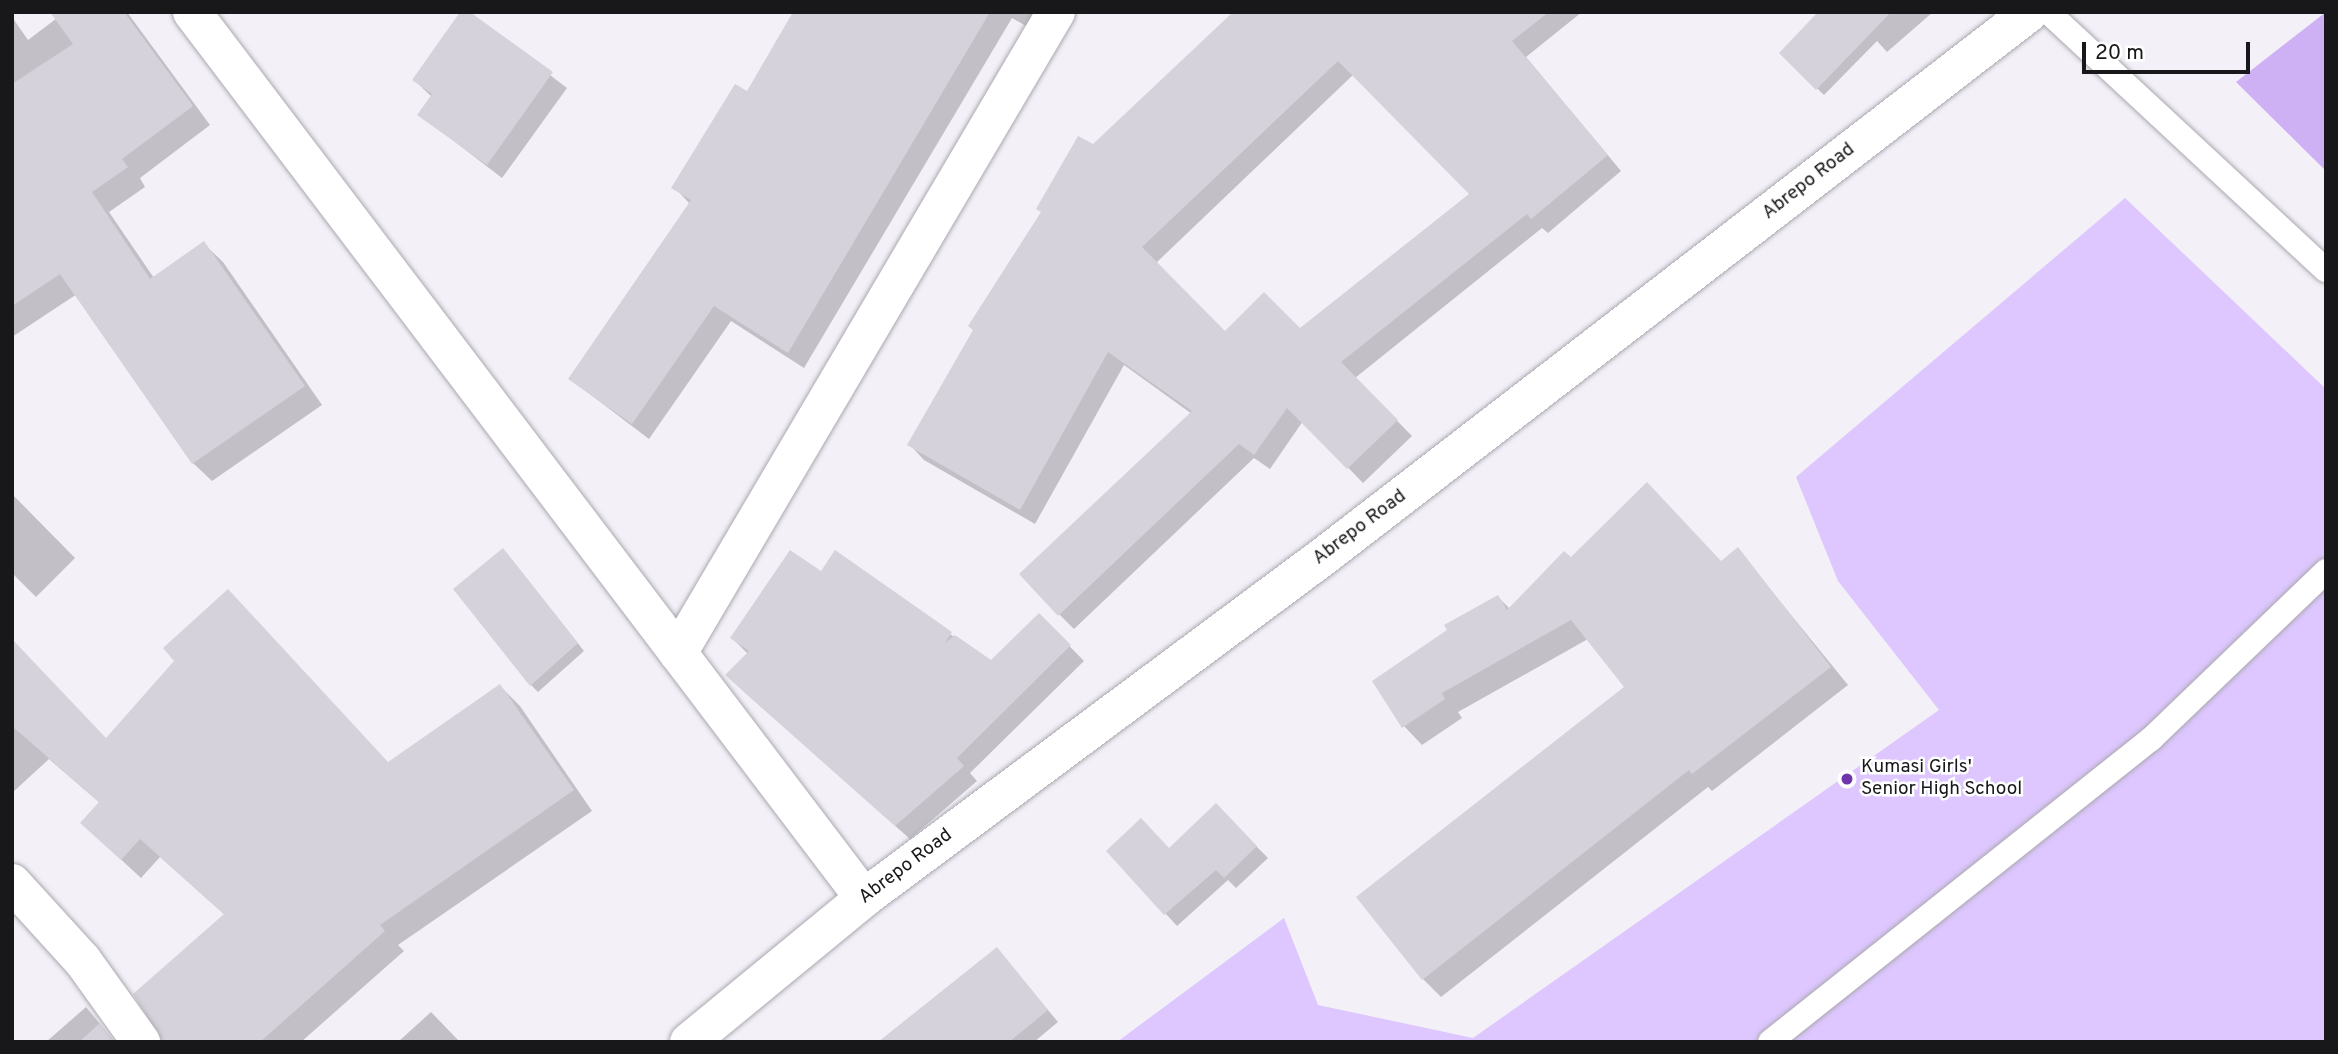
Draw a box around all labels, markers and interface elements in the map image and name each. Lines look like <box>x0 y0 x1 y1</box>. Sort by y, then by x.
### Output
scale bar <box>2086 28 2254 72</box>
text: 20 m <box>2095 40 2144 67</box>
street label: Abrepo Road <box>1758 139 1860 225</box>
street label: Abrepo Road <box>1309 486 1411 570</box>
place label: Kumasi Girls' Senior High School <box>1861 757 2022 801</box>
marker: Kumasi Girls' Senior High School <box>1839 771 1855 787</box>
street label: Abrepo Road <box>855 825 957 909</box>

